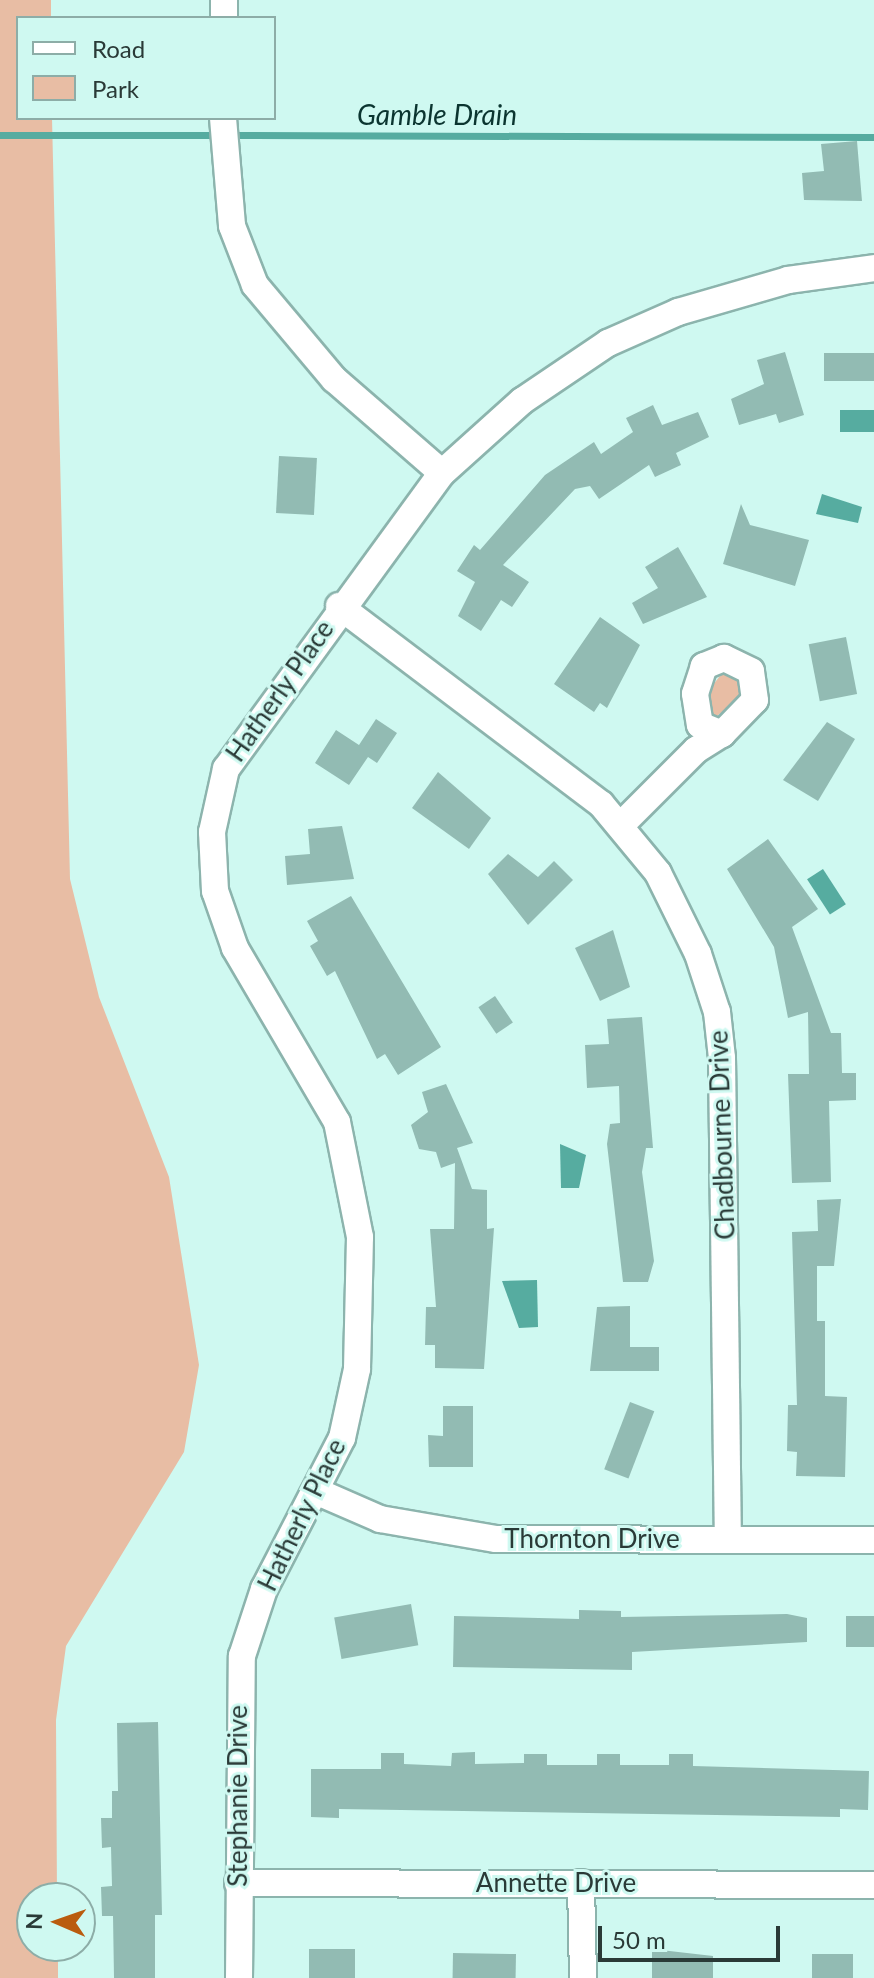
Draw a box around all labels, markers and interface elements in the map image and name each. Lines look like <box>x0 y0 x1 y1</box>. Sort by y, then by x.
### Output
legend <box>16 16 276 120</box>
text: Road <box>92 34 145 63</box>
text: Park <box>92 74 139 103</box>
water label: Gamble Drain <box>357 97 517 131</box>
street label: Hatherly Place <box>220 614 340 768</box>
street label: Chadbourne Drive <box>703 1030 741 1240</box>
street label: Hatherly Place <box>252 1434 352 1596</box>
street label: Thornton Drive <box>504 1523 680 1555</box>
street label: Stephanie Drive <box>222 1705 254 1887</box>
street label: Annette Drive <box>476 1867 636 1899</box>
north arrow <box>16 1882 96 1962</box>
scale bar <box>602 1910 784 1960</box>
text: N <box>20 1912 47 1930</box>
text: 50 m <box>612 1925 666 1954</box>

